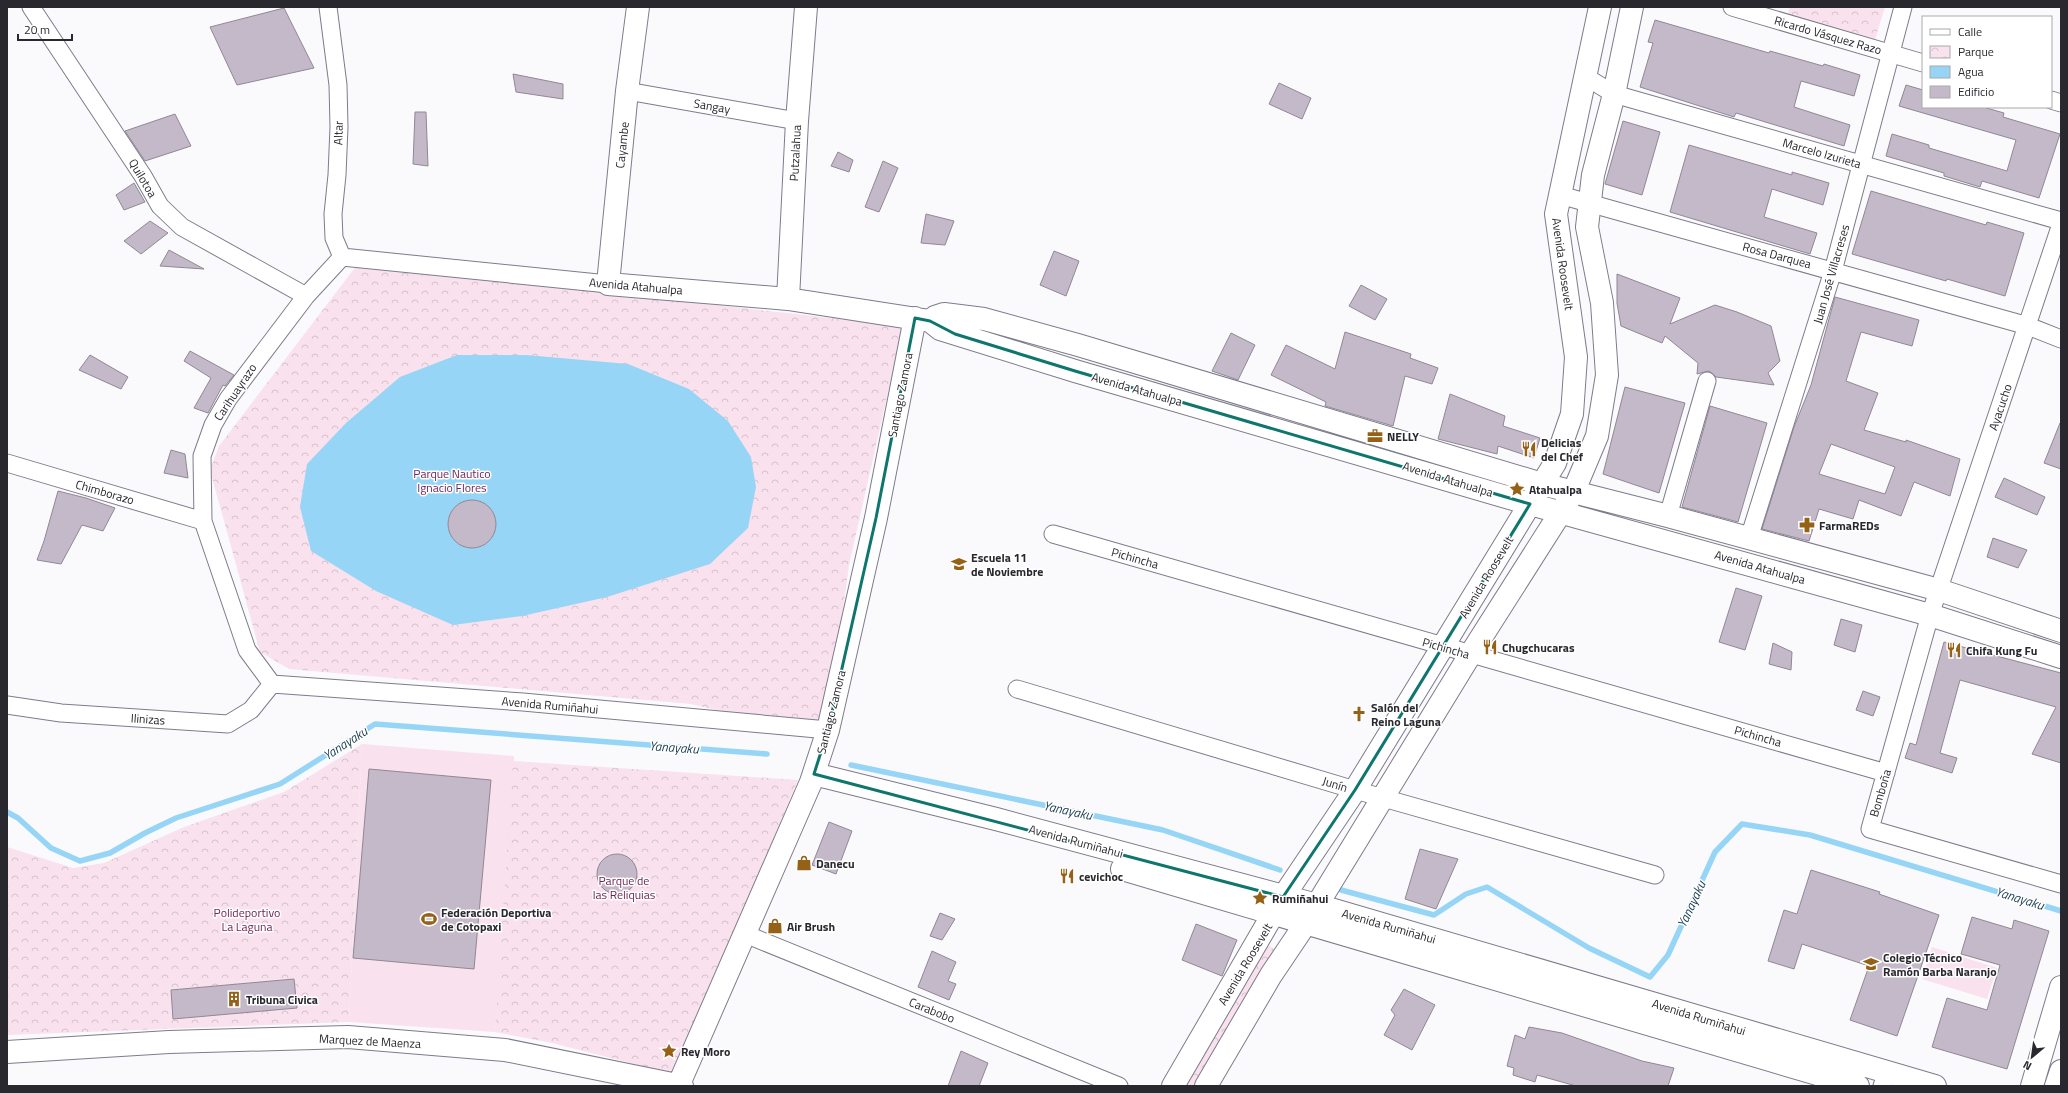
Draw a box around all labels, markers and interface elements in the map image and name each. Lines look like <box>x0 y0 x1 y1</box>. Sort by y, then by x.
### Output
street label: Ricardo Vásquez Razo <box>1772 11 1884 59</box>
scale bar <box>18 16 72 42</box>
legend <box>1922 16 2052 108</box>
text: 20 m <box>24 20 50 39</box>
text: Calle <box>1958 22 1982 41</box>
text: Parque <box>1958 42 1994 61</box>
text: Agua <box>1958 62 1984 81</box>
text: Edificio <box>1958 82 1994 101</box>
street label: Sangay <box>692 93 732 119</box>
street label: Altar <box>328 121 348 145</box>
street label: Cayambe <box>610 121 634 169</box>
street label: Putzalahua <box>784 124 806 182</box>
street label: Marcelo Izurieta <box>1780 133 1864 173</box>
street label: Quilotoa <box>124 155 162 201</box>
street label: Avenida Roosevelt <box>1547 217 1579 312</box>
street label: Juan José Villacreses <box>1808 222 1854 326</box>
street label: Rosa Darquea <box>1741 237 1813 273</box>
street label: Avenida Atahualpa <box>588 272 684 300</box>
street label: Santiago Zamora <box>882 351 918 439</box>
street label: Carihuayrazo <box>209 359 261 425</box>
street label: Avenida Atahualpa <box>1089 367 1185 411</box>
street label: Ayacucho <box>1983 381 2017 433</box>
office icon: NELLY <box>1366 427 1384 445</box>
place label: NELLY <box>1387 427 1419 446</box>
place label: Delicias del Chef <box>1541 433 1584 466</box>
restaurant icon: Delicias del Chef <box>1520 440 1538 458</box>
street label: Avenida Atahualpa <box>1400 456 1496 502</box>
park label: Parque Nautico Ignacio Flores <box>413 464 491 497</box>
street label: Chimborazo <box>73 475 137 509</box>
place icon: Atahualpa <box>1508 480 1526 498</box>
place label: Atahualpa <box>1529 480 1582 499</box>
pharmacy icon: FarmaREDs <box>1798 516 1816 534</box>
place label: FarmaREDs <box>1819 516 1880 535</box>
street label: Avenida Roosevelt <box>1454 532 1518 622</box>
street label: Pichincha <box>1109 542 1161 574</box>
street label: Avenida Atahualpa <box>1712 545 1808 589</box>
place label: Escuela 11 de Noviembre <box>971 548 1043 581</box>
school or university icon: Escuela 11 de Noviembre <box>950 555 968 573</box>
street label: Pichincha <box>1420 632 1472 664</box>
restaurant icon: Chugchucaras <box>1481 638 1499 656</box>
place label: Chugchucaras <box>1502 638 1575 657</box>
restaurant icon: Chifa Kung Fu <box>1945 641 1963 659</box>
place label: Chifa Kung Fu <box>1966 641 2037 660</box>
street label: Santiago Zamora <box>811 668 851 756</box>
street label: Avenida Rumiñahui <box>501 691 599 719</box>
place label: Salón del Reino Laguna <box>1371 698 1441 731</box>
church icon: Salón del Reino Laguna <box>1350 705 1368 723</box>
street label: Ilinizas <box>130 708 166 730</box>
water label: Yanayaku <box>319 720 372 765</box>
street label: Pichincha <box>1732 720 1784 752</box>
water label: Yanayaku <box>649 735 701 759</box>
street label: Bomboña <box>1864 767 1896 819</box>
street label: Junín <box>1320 771 1350 797</box>
water label: Yanayaku <box>1042 795 1096 825</box>
street label: Avenida Rumiñahui <box>1027 819 1125 863</box>
shop icon: Danecu <box>795 854 813 872</box>
place label: Danecu <box>816 854 855 873</box>
restaurant icon: cevichoc <box>1058 867 1076 885</box>
place label: cevichoc <box>1079 867 1123 886</box>
park label: Parque de las Reliquias <box>593 871 656 904</box>
water label: Yanayaku <box>1671 876 1711 931</box>
water label: Yanayaku <box>1993 881 2048 915</box>
place icon: Rumiñahui <box>1251 889 1269 907</box>
place label: Rumiñahui <box>1272 889 1328 908</box>
park label: Polideportivo La Laguna <box>214 903 280 936</box>
place label: Federación Deportiva de Cotopaxi <box>441 903 551 936</box>
street label: Avenida Rumiñahui <box>1340 903 1438 949</box>
sports icon: Federación Deportiva de Cotopaxi <box>420 910 438 928</box>
shop icon: Air Brush <box>766 917 784 935</box>
place label: Air Brush <box>787 917 835 936</box>
street label: Avenida Roosevelt <box>1213 919 1277 1009</box>
place label: Colegio Técnico Ramón Barba Naranjo <box>1883 948 1997 981</box>
school or university icon: Colegio Técnico Ramón Barba Naranjo <box>1862 955 1880 973</box>
building icon: Tribuna Civica <box>225 990 243 1008</box>
place label: Tribuna Civica <box>246 990 318 1009</box>
street label: Carabobo <box>906 992 958 1028</box>
street label: Avenida Rumiñahui <box>1650 994 1748 1040</box>
street label: Marquez de Maenza <box>319 1029 421 1053</box>
north arrow <box>2012 1037 2052 1077</box>
place icon: Rey Moro <box>660 1042 678 1060</box>
place label: Rey Moro <box>681 1042 730 1061</box>
text: N <box>2020 1057 2034 1075</box>

